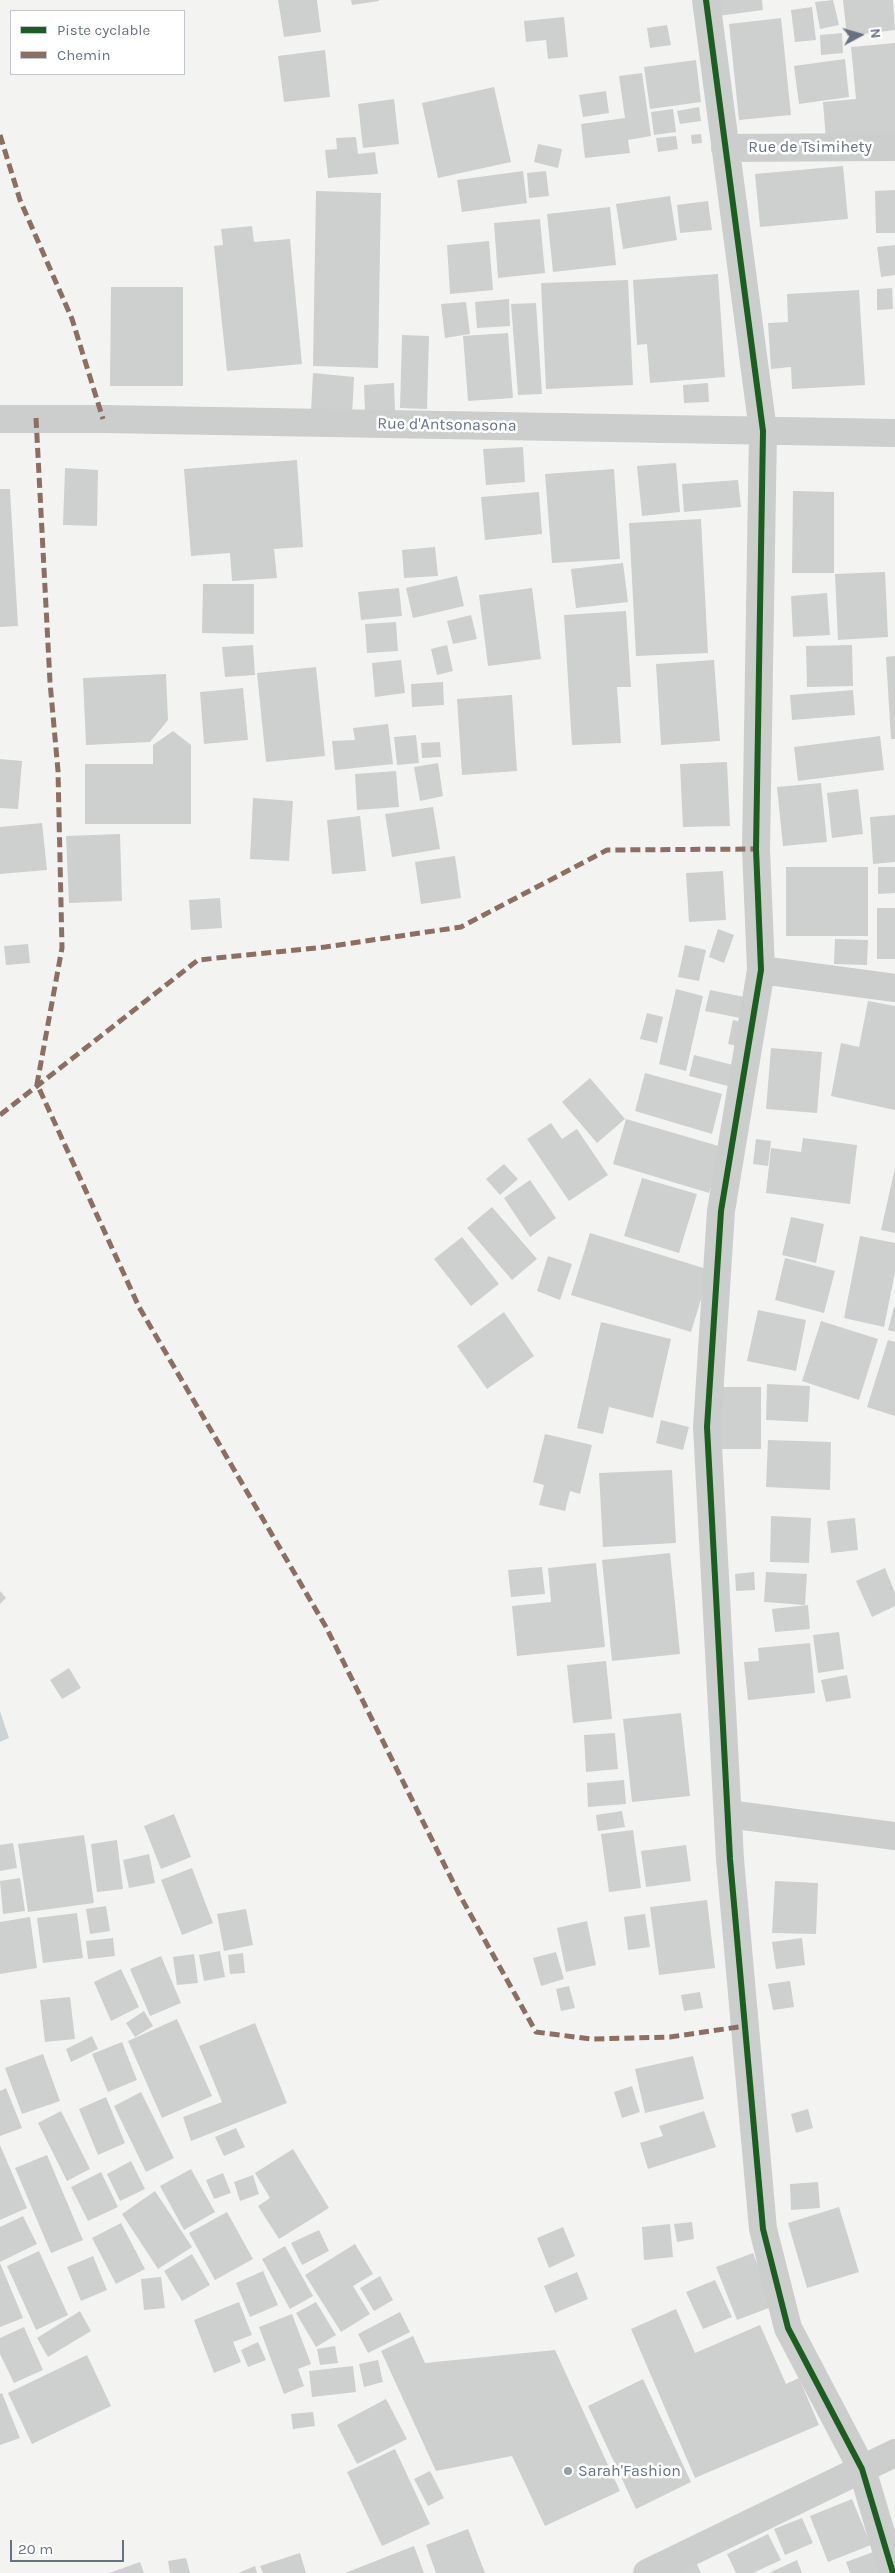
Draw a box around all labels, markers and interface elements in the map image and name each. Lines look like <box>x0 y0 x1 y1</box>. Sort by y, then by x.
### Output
legend <box>10 10 185 75</box>
north arrow <box>835 10 885 60</box>
text: Piste cyclable <box>57 21 150 39</box>
text: N <box>866 27 884 39</box>
text: Chemin <box>57 46 111 64</box>
street label: Rue de Tsimihety <box>748 137 872 157</box>
street label: Rue d'Antsonasona <box>377 414 517 436</box>
place label: Sarah'Fashion <box>578 2461 681 2481</box>
marker: Sarah'Fashion <box>562 2465 574 2477</box>
scale bar <box>12 2530 126 2562</box>
text: 20 m <box>18 2540 53 2558</box>

